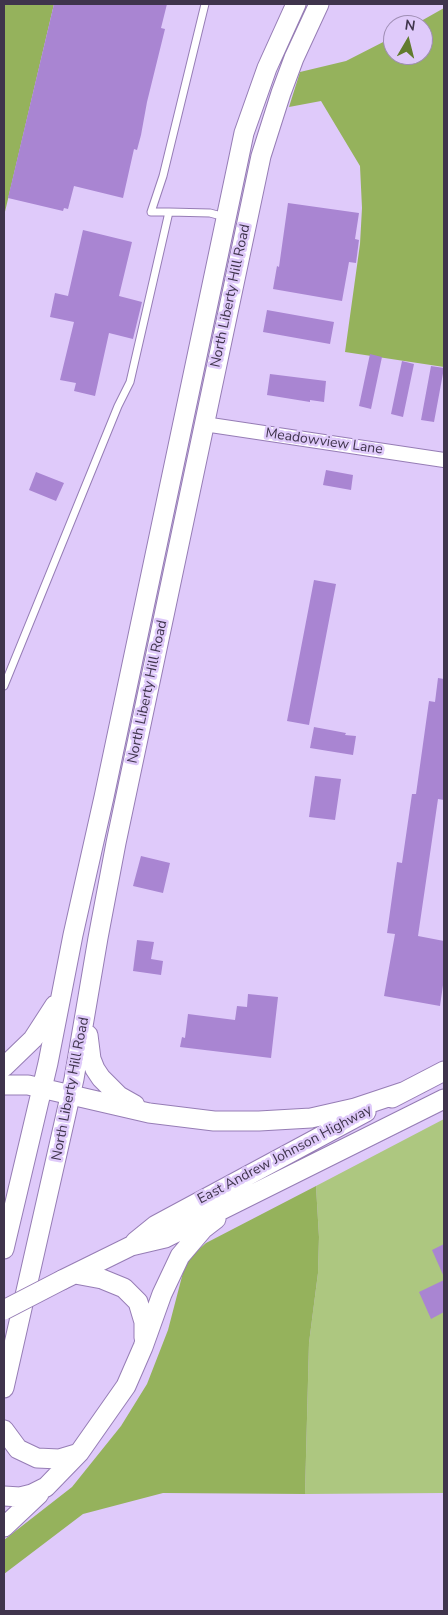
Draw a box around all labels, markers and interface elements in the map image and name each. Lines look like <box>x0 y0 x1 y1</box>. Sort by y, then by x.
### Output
north arrow <box>383 15 433 65</box>
text: N <box>403 16 417 36</box>
street label: North Liberty Hill Road <box>208 223 254 369</box>
street label: Meadowview Lane <box>264 425 384 459</box>
street label: North Liberty Hill Road <box>125 619 171 765</box>
street label: North Liberty Hill Road <box>49 1016 93 1162</box>
street label: East Andrew Johnson Highway <box>195 1102 375 1208</box>

